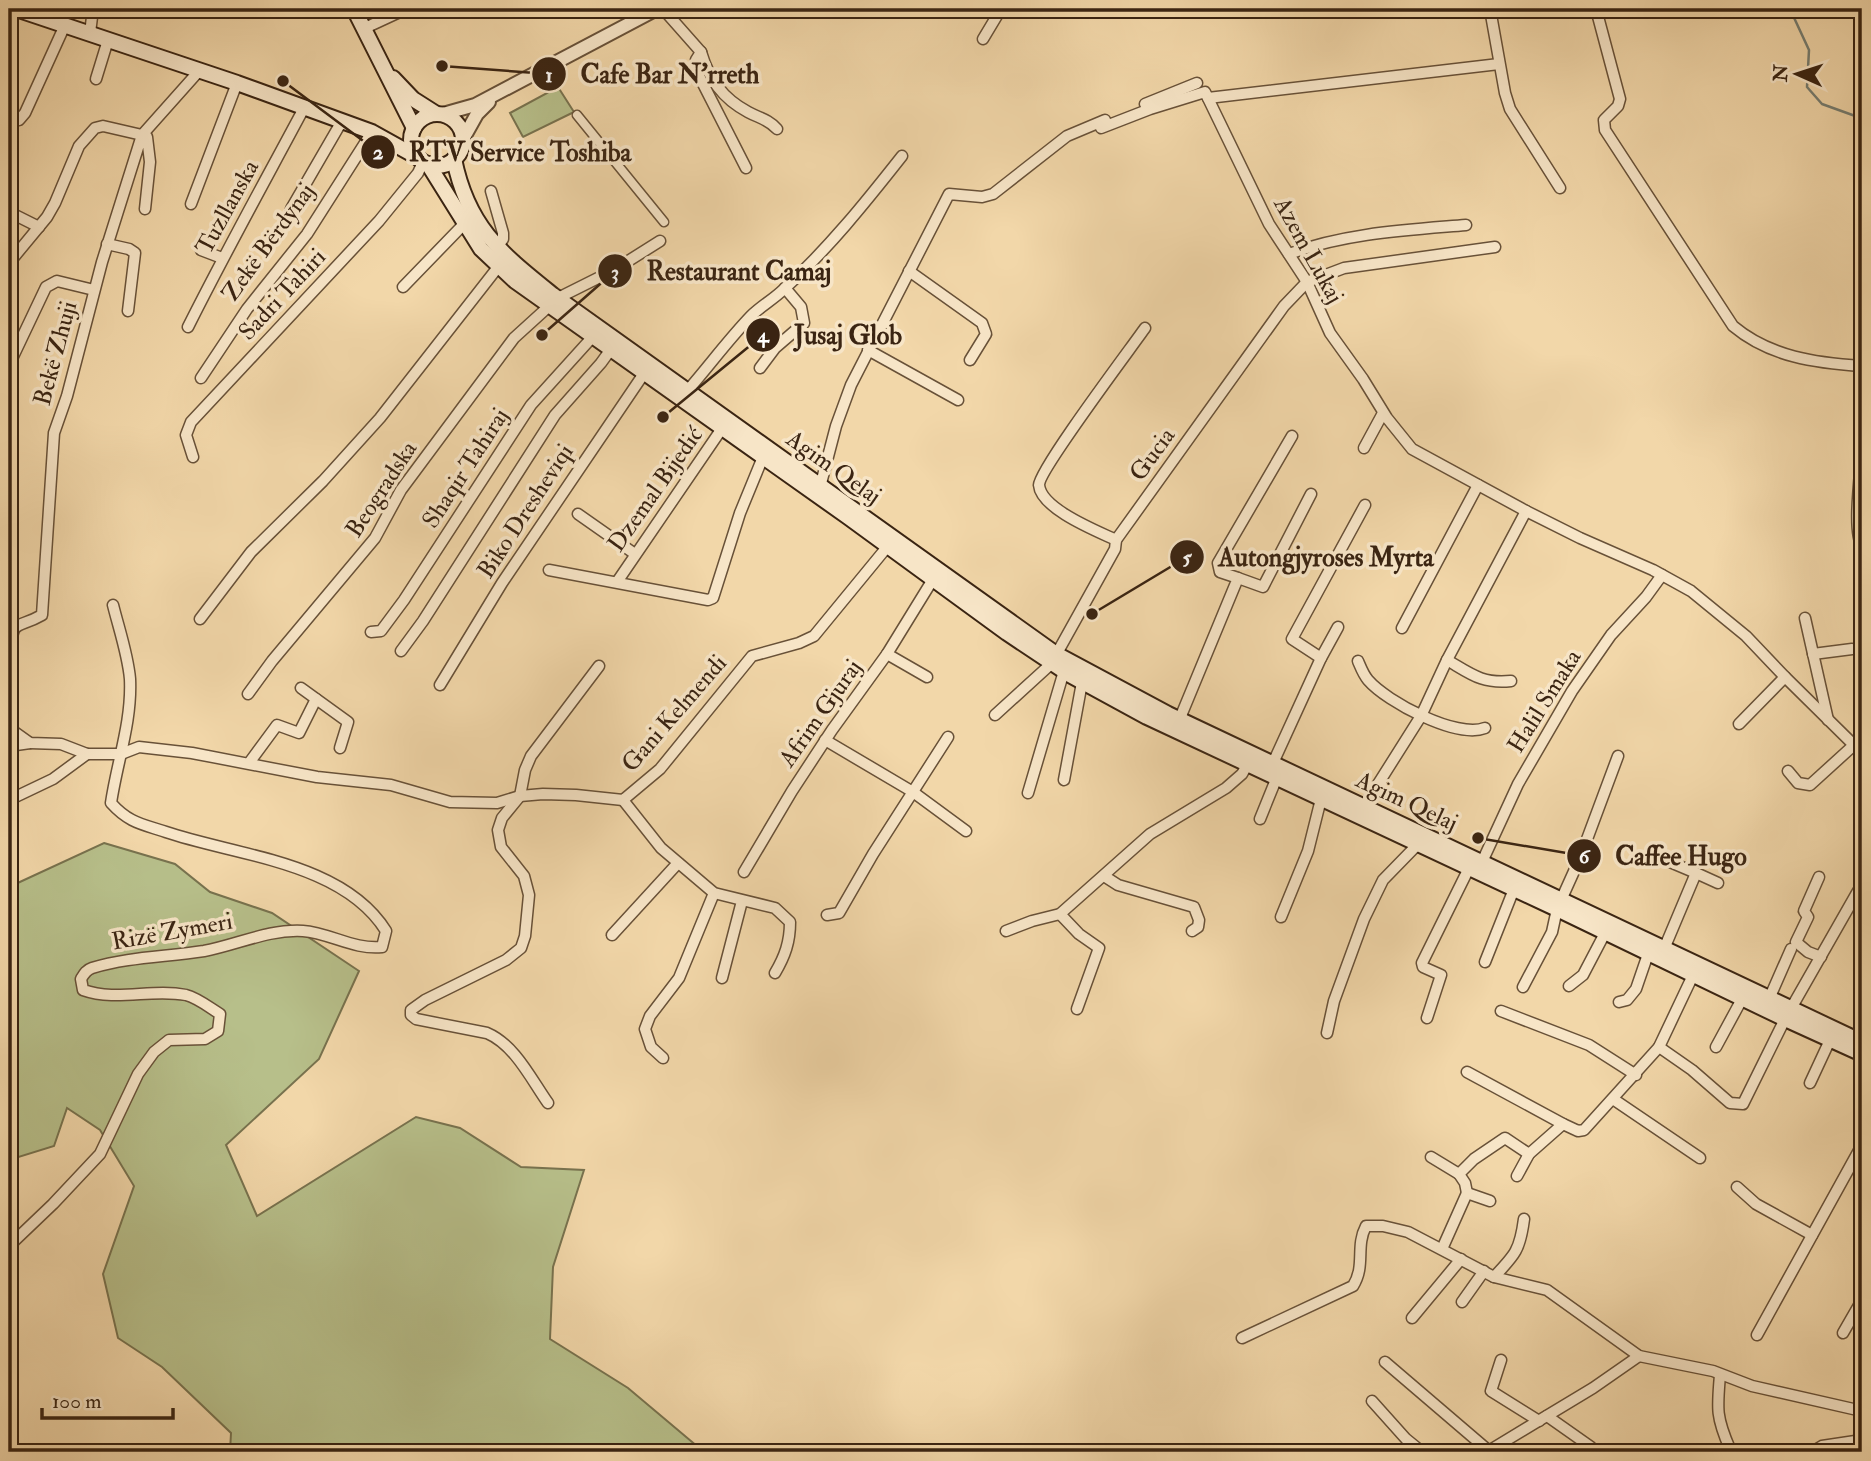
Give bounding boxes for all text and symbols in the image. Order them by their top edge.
north arrow [1762,38,1832,108]
callout: Cafe Bar N’rreth [532,51,774,98]
text: Cafe Bar N’rreth [581,59,760,91]
text: 1 [545,62,553,89]
text: N [1769,63,1794,83]
callout: RTV Service Toshiba [360,128,646,175]
text: RTV Service Toshiba [409,137,633,169]
text: 2 [373,139,384,166]
street label: Tuzllanska [189,154,267,260]
street label: Zekë Bërdynaj [215,177,322,308]
street label: Azem Lukaj [1266,191,1351,309]
street label: Sadri Tahiri [232,242,333,347]
callout: Restaurant Camaj [598,248,845,295]
text: Restaurant Camaj [647,256,831,288]
text: 3 [611,259,619,286]
street label: Bekë Zhuji [27,298,84,409]
callout: Jusaj Glob [745,311,916,358]
text: Jusaj Glob [792,320,902,352]
text: 4 [756,322,770,349]
street label: Shaqir Tahiraj [415,402,516,534]
street label: Dzemal Bijedić [601,420,710,558]
street label: Gucia [1123,421,1183,487]
street label: Agim Qelaj [779,423,887,511]
street label: Beogradska [339,434,425,543]
street label: Biko Dresheviqi [470,438,580,584]
callout: Autongjyroses Myrta [1169,533,1448,580]
text: Autongjyroses Myrta [1217,542,1435,575]
text: 5 [1182,544,1192,571]
street label: Halil Smaka [1500,643,1589,759]
street label: Gani Kelmendi [615,648,734,778]
street label: Afrim Gjuraj [771,653,869,774]
street label: Agim Qelaj [1350,764,1463,839]
callout: Caffee Hugo [1566,832,1761,879]
text: Caffee Hugo [1615,841,1747,874]
text: 6 [1579,843,1591,870]
street label: Rizë Zymeri [109,906,235,957]
scale bar [42,1377,173,1421]
text: 100 m [52,1388,102,1415]

